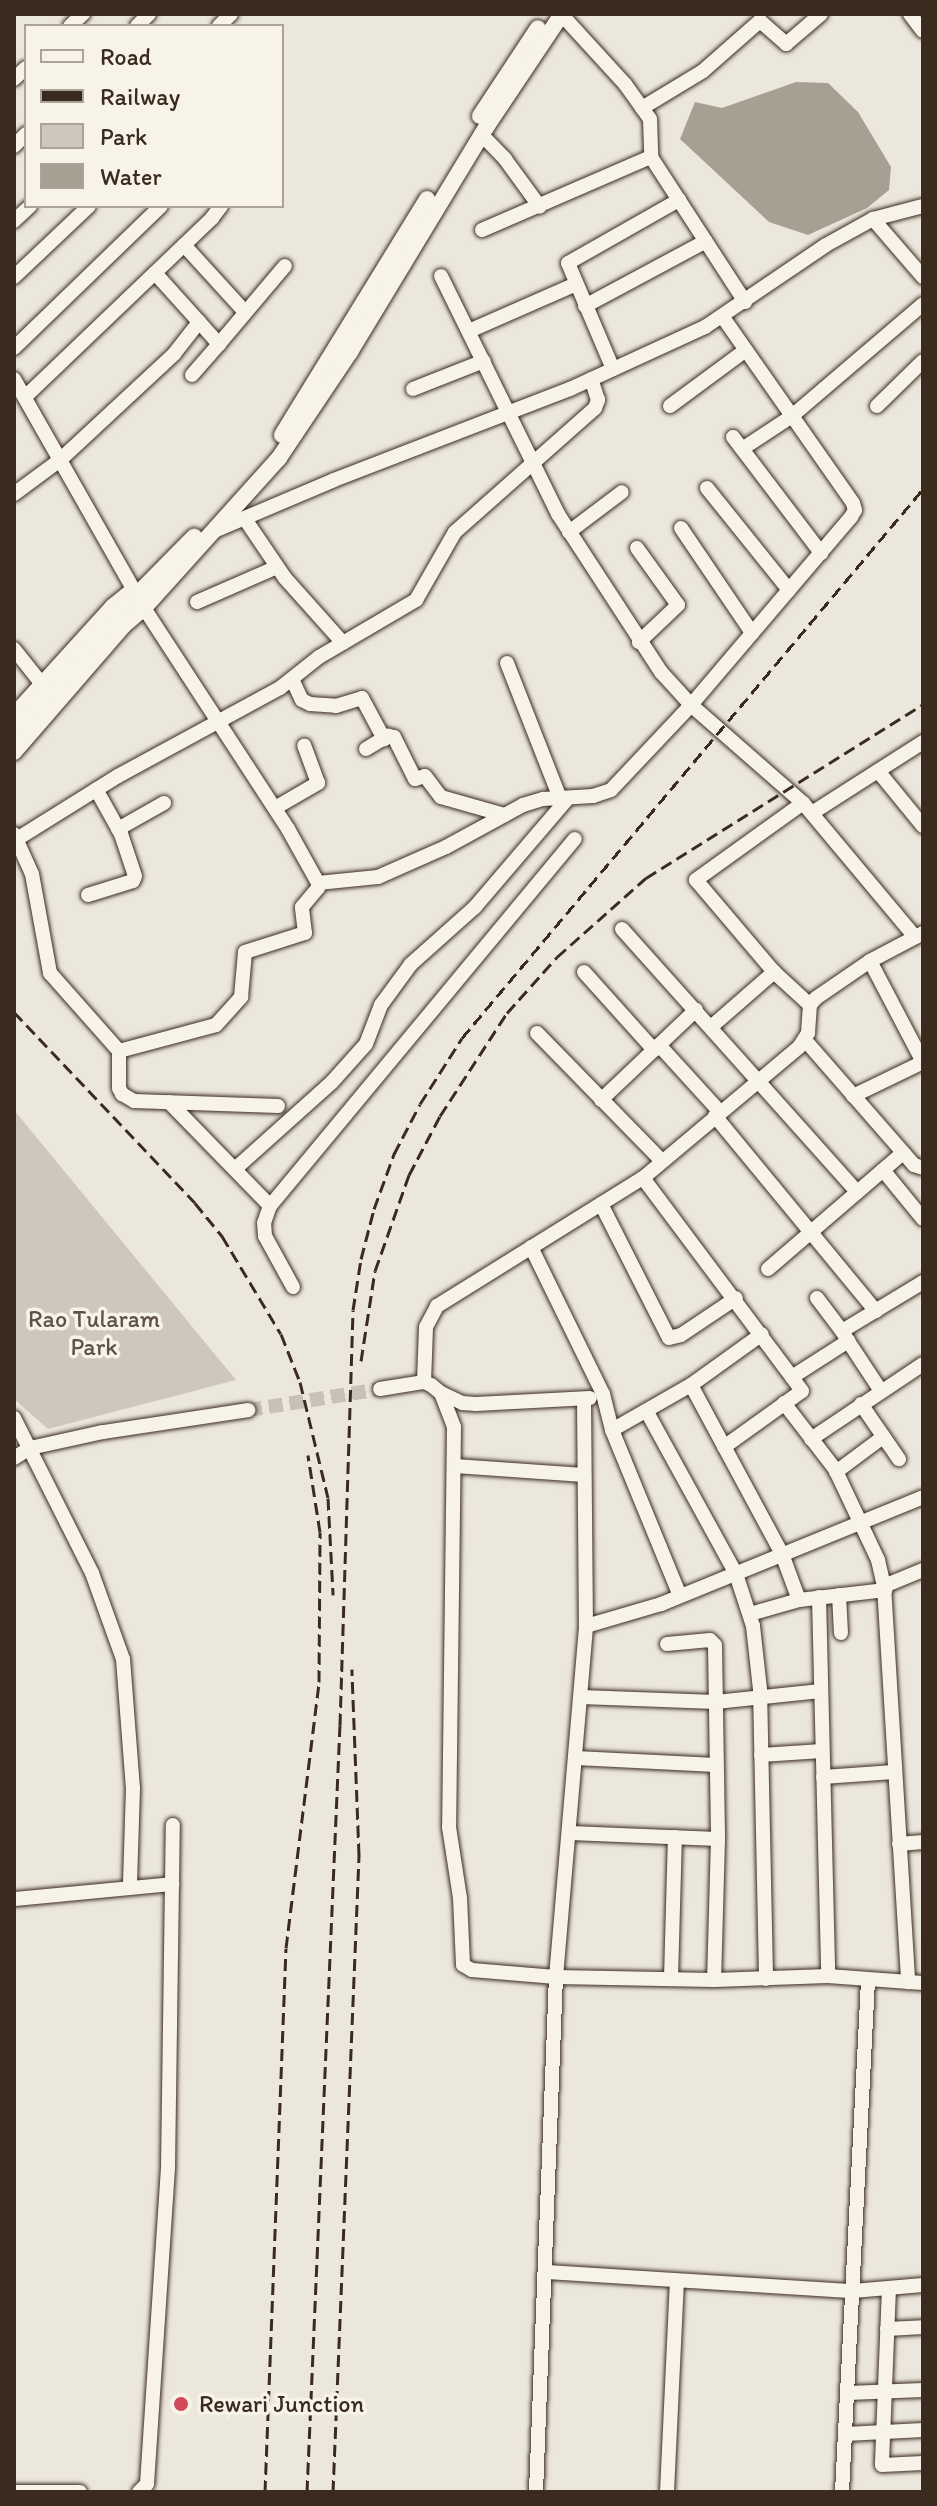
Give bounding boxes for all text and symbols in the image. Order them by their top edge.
legend [24,24,284,208]
text: Road [100,42,152,71]
text: Railway [100,82,180,111]
text: Park [100,122,147,151]
text: Water [100,162,162,191]
park label: Rao Tularam Park [29,1305,159,1361]
place label: Rewari Junction [199,2390,364,2418]
marker: Rewari Junction [170,2393,192,2415]

